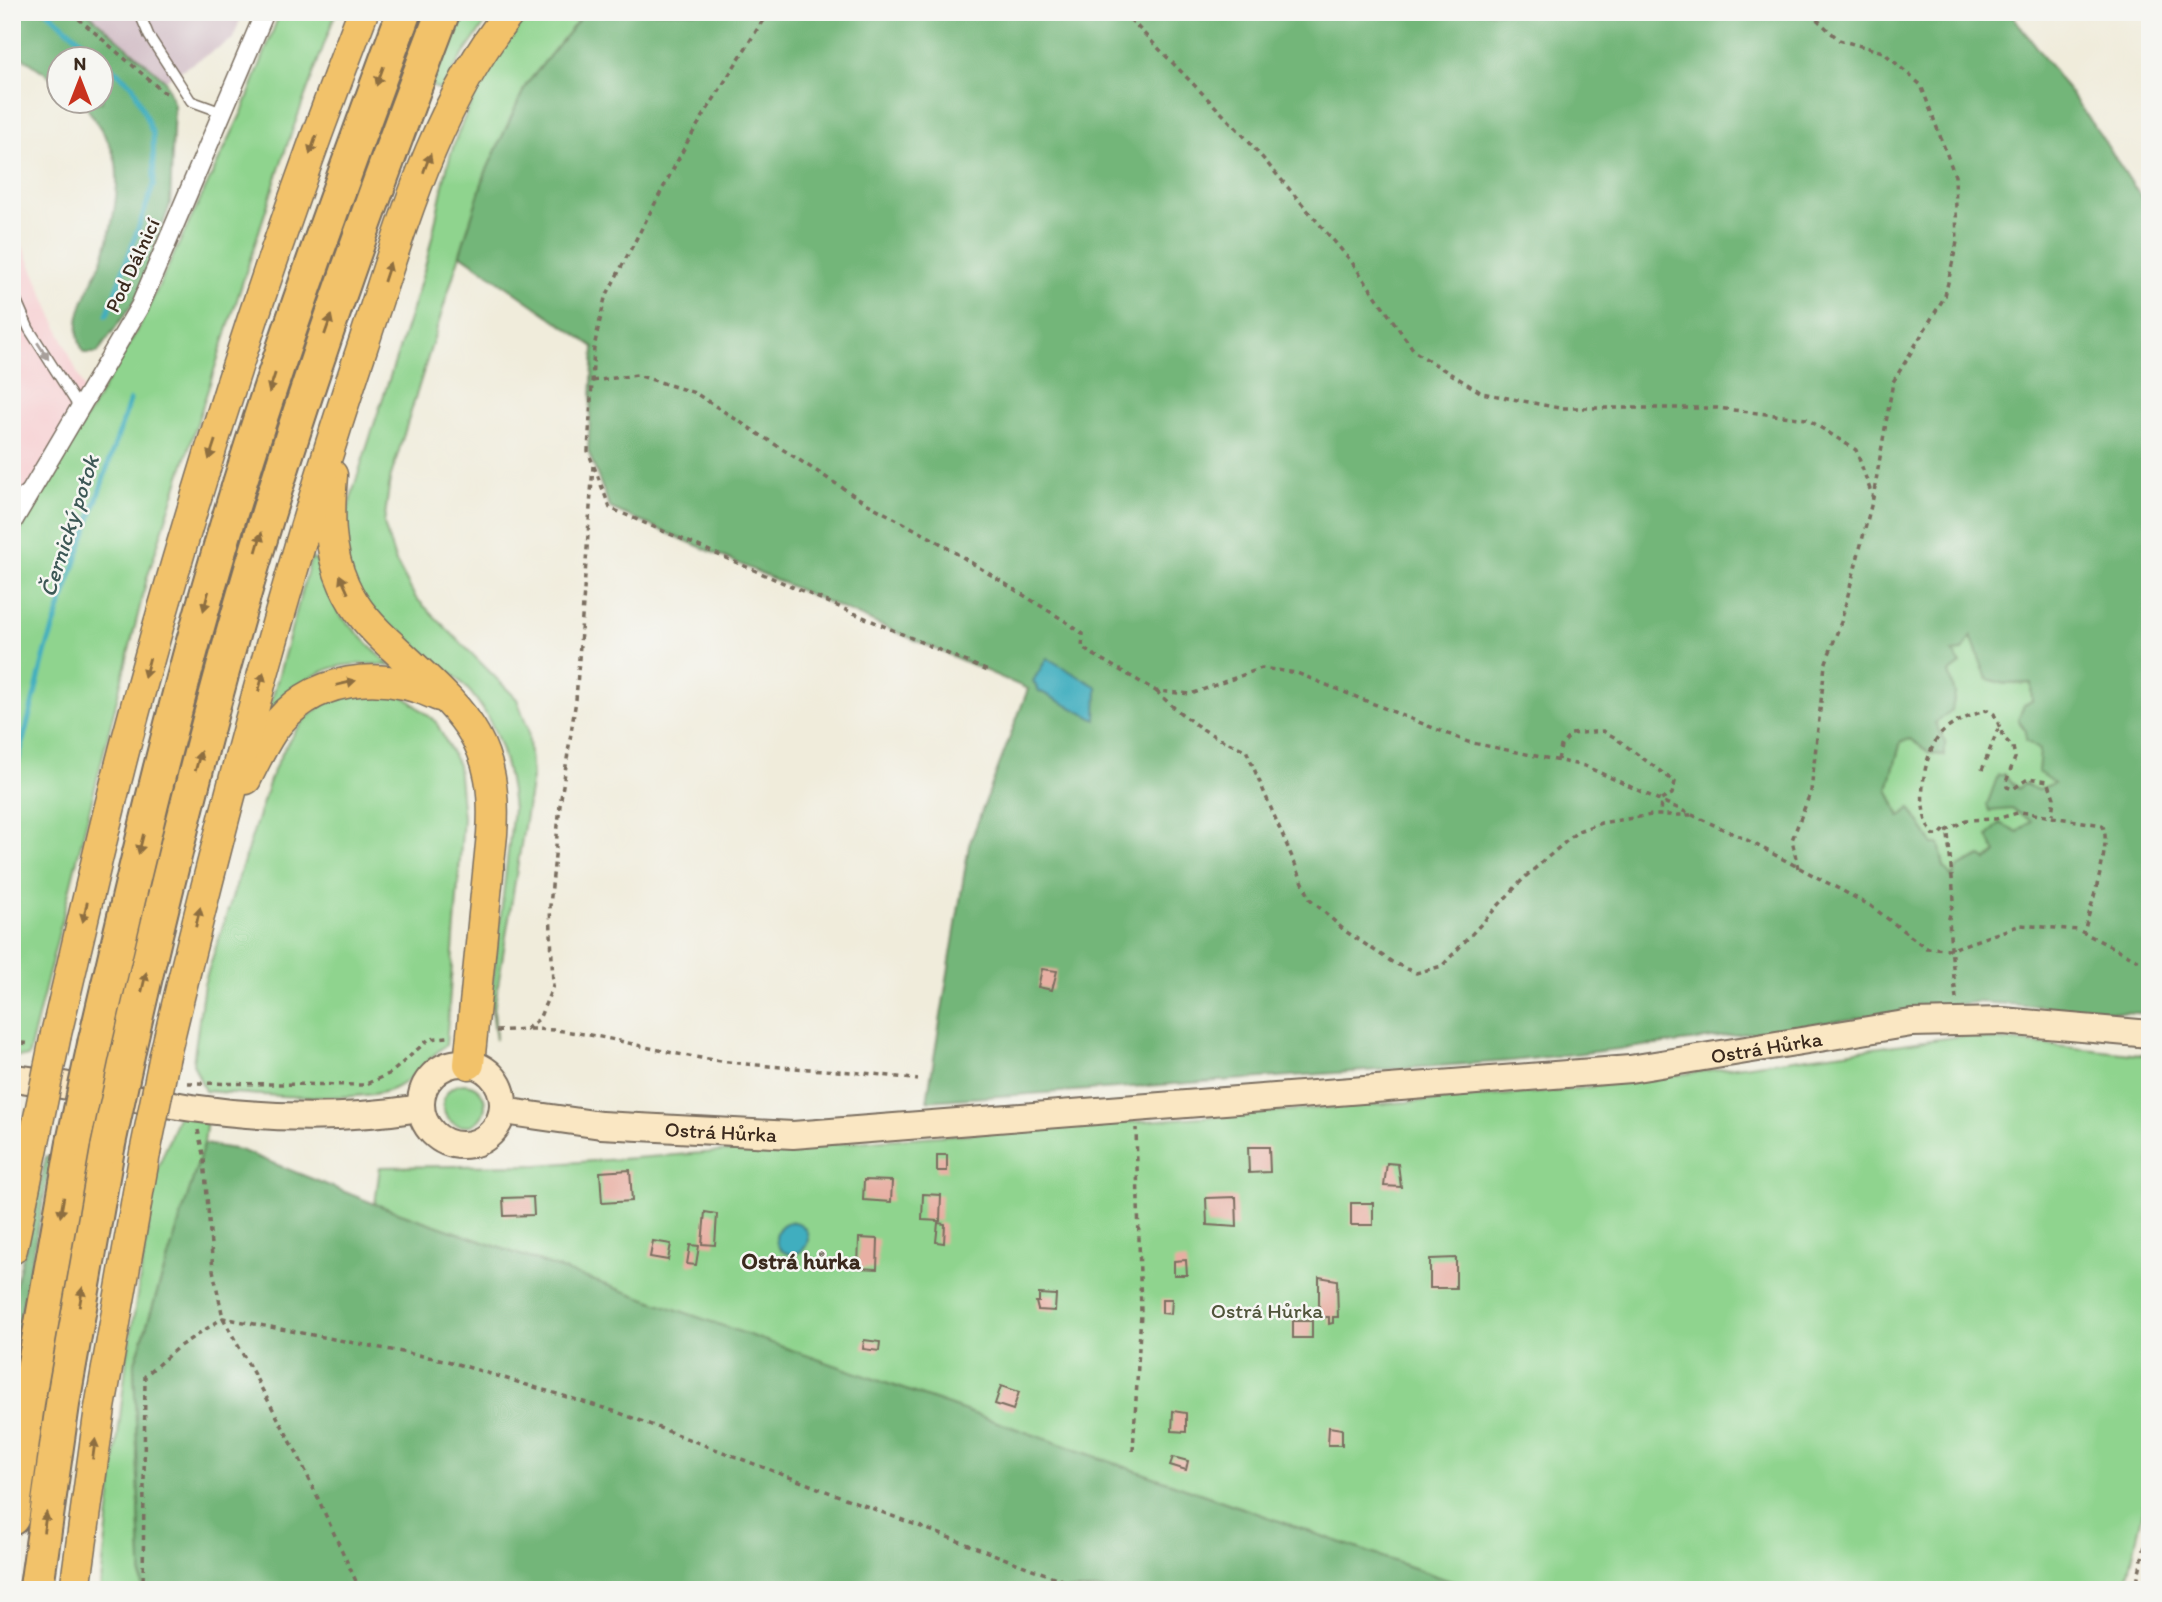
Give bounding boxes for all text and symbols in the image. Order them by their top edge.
north arrow [46,46,116,116]
text: N [74,52,86,75]
one-way arrow [375,66,386,87]
one-way arrow [307,135,318,156]
one-way arrow [421,153,432,174]
street label: Pod Dálnicí [99,213,165,316]
one-way arrow [383,261,393,282]
one-way arrow [323,314,334,335]
one-way arrow [36,341,49,361]
one-way arrow [266,373,277,394]
one-way arrow [206,440,216,461]
water label: Černický potok [33,451,105,600]
one-way arrow [255,531,265,552]
one-way arrow [338,574,350,594]
one-way arrow [200,590,211,612]
one-way arrow [141,657,152,679]
one-way arrow [256,672,266,693]
one-way arrow [335,677,357,688]
one-way arrow [193,750,204,772]
one-way arrow [136,834,147,856]
one-way arrow [79,901,90,923]
one-way arrow [193,906,204,928]
one-way arrow [139,971,150,993]
street label: Ostrá Hůrka [1709,1025,1824,1068]
street label: Ostrá Hůrka [664,1116,778,1147]
one-way arrow [56,1196,67,1218]
district label: Ostrá hůrka [741,1247,862,1275]
one-way arrow [76,1286,87,1308]
park label: Ostrá Hůrka [1211,1298,1323,1323]
one-way arrow [89,1438,100,1460]
one-way arrow [40,1511,51,1533]

